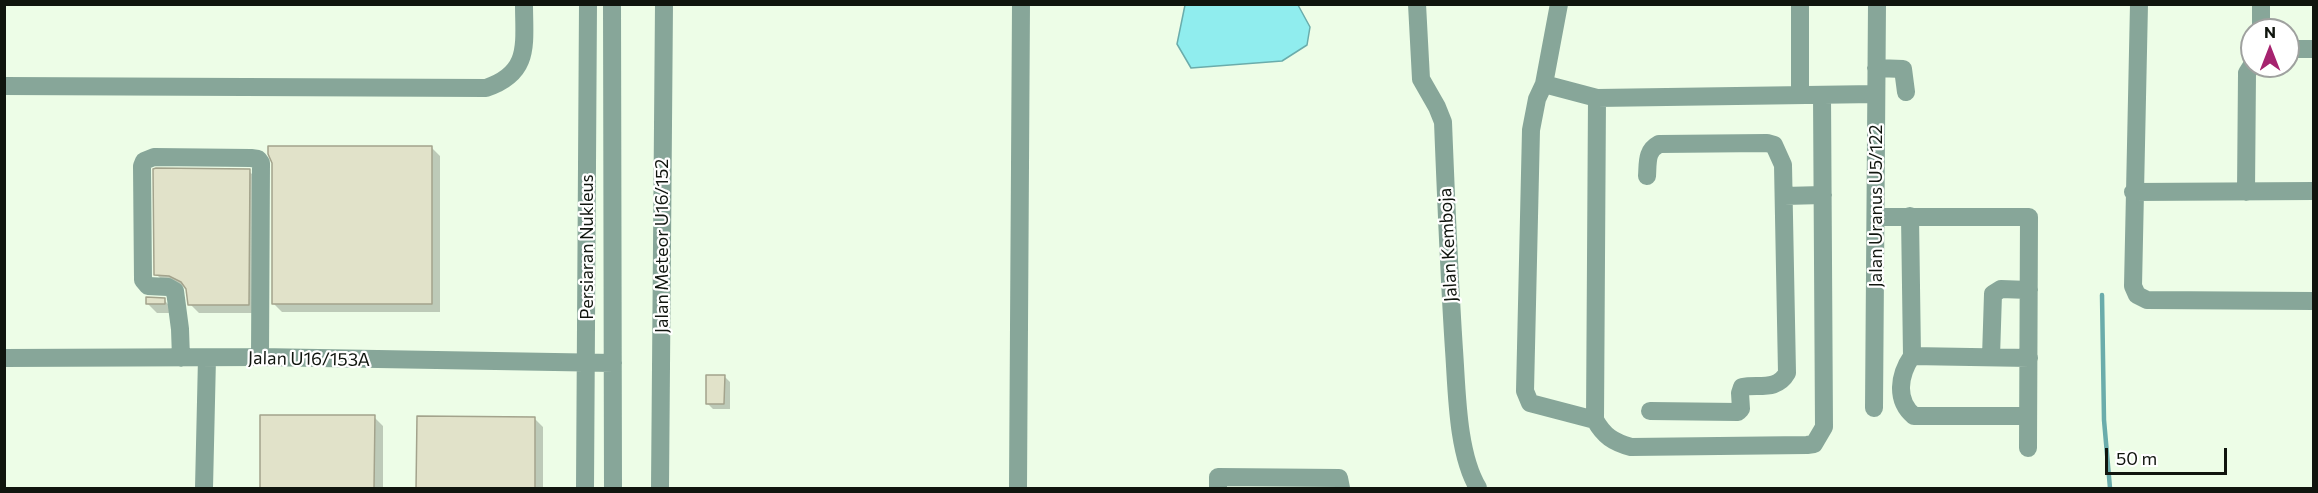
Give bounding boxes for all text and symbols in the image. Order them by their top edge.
north arrow [2240,18,2300,78]
text: N [2264,22,2276,41]
street label: Jalan Uranus U5/122 [1865,125,1887,287]
street label: Jalan Meteor U16/152 [651,159,673,333]
street label: Persiaran Nukleus [576,174,598,320]
street label: Jalan Kemboja [1434,187,1462,303]
street label: Jalan U16/153A [248,347,370,371]
scale bar [2108,436,2230,474]
text: 50 m [2116,447,2157,469]

